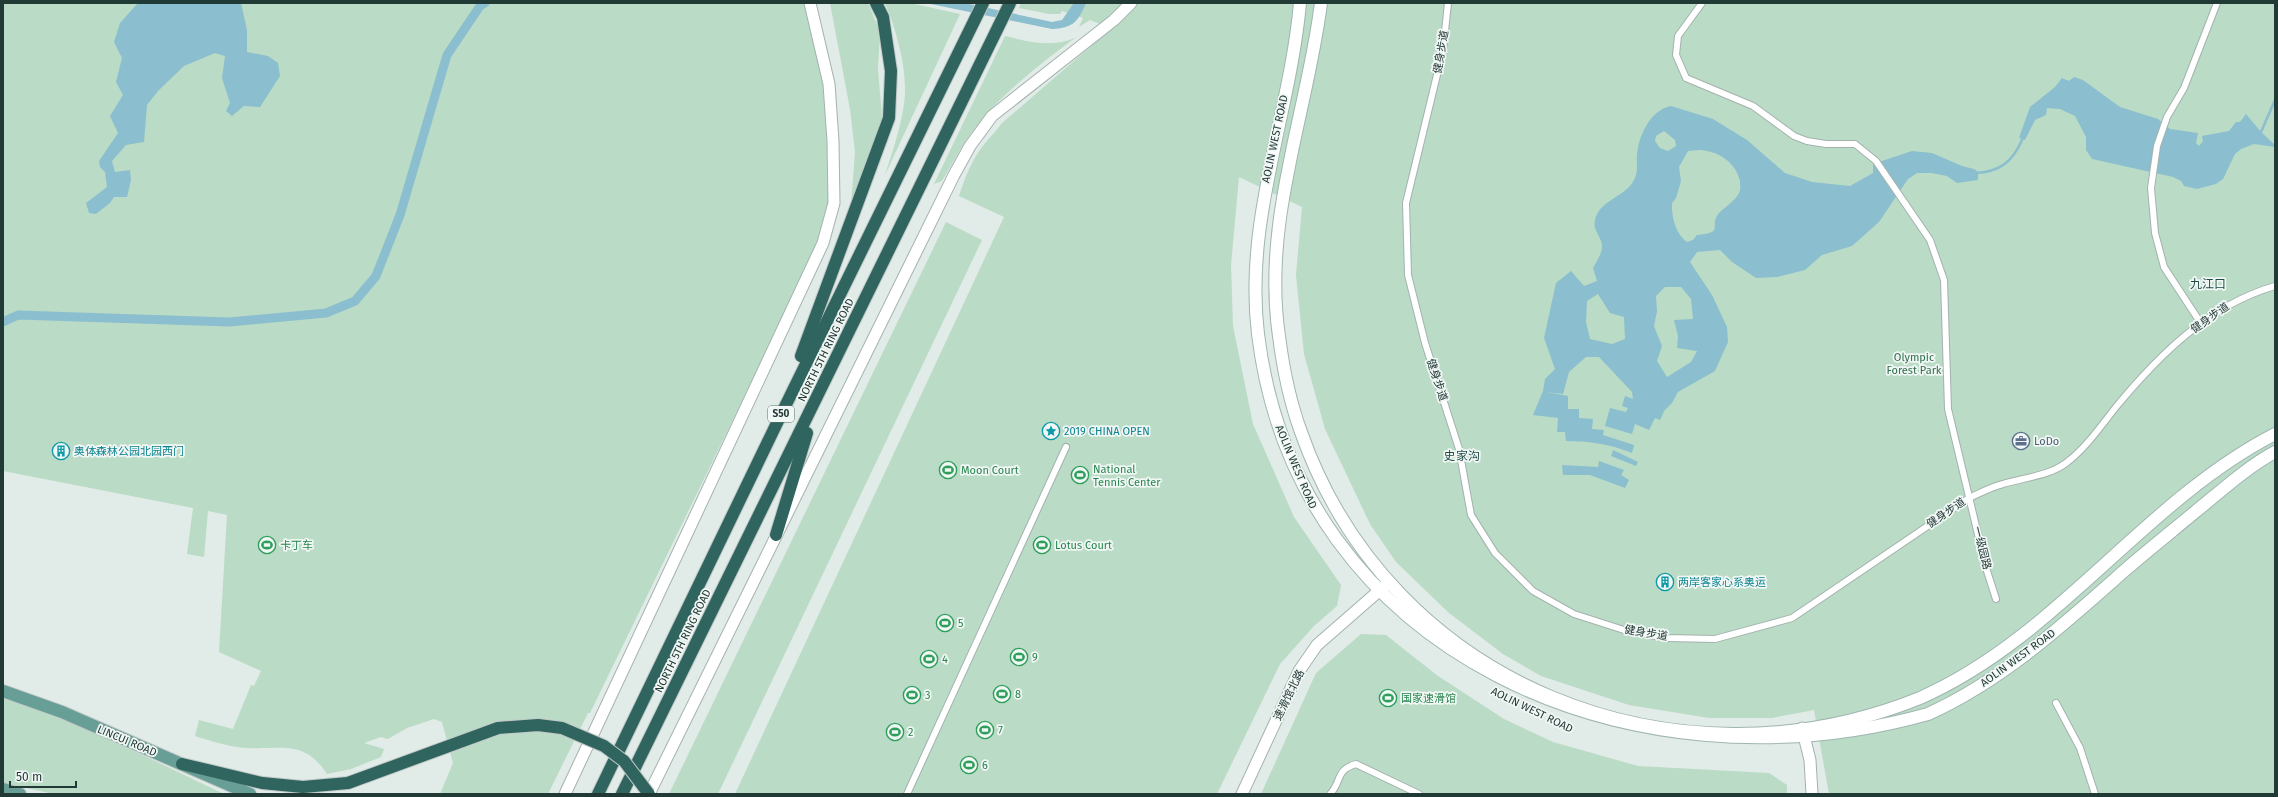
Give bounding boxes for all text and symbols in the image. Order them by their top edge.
street label: 健身步道 [1431,29,1451,75]
street label: AOLIN WEST ROAD [1259,94,1291,184]
district label: 九江口 [2190,277,2226,291]
street label: NORTH 5TH RING ROAD [795,296,857,404]
street label: 健身步道 [2188,300,2232,336]
park label: Olympic Forest Park [1886,351,1942,377]
street label: 健身步道 [1424,357,1450,403]
road number: S50 [768,406,794,422]
place icon: 2019 CHINA OPEN [1041,421,1061,441]
street label: AOLIN WEST ROAD [1273,423,1319,511]
place label: 2019 CHINA OPEN [1064,425,1150,438]
office icon: LoDo [2011,431,2031,451]
place label: LoDo [2034,435,2059,448]
building icon: 奥体森林公园北园西门 [51,441,71,461]
place label: 奥体森林公园北园西门 [74,445,184,458]
district label: 史家沟 [1444,449,1480,463]
sports icon: Moon Court [938,460,958,480]
place label: National Tennis Center [1093,463,1161,489]
place label: Moon Court [961,464,1019,477]
sports icon: National Tennis Center [1070,465,1090,485]
street label: 健身步道 [1924,495,1968,531]
street label: 一级园路 [1970,525,1994,571]
sports icon: 卡丁车 [257,535,277,555]
sports icon: Lotus Court [1032,535,1052,555]
place label: 卡丁车 [280,539,313,552]
place label: Lotus Court [1055,539,1112,552]
building icon: 两岸客家心系奥运 [1655,572,1675,592]
place label: 两岸客家心系奥运 [1678,576,1766,589]
street label: NORTH 5TH RING ROAD [652,587,714,695]
sports icon: 5 [935,613,955,633]
place label: 5 [958,617,964,630]
street label: 健身步道 [1623,623,1669,643]
street label: AOLIN WEST ROAD [1978,626,2058,690]
sports icon: 9 [1009,647,1029,667]
sports icon: 4 [919,649,939,669]
place label: 9 [1032,651,1038,664]
place label: 4 [942,653,948,666]
street label: 速滑馆北路 [1271,667,1307,723]
sports icon: 8 [992,684,1012,704]
sports icon: 3 [902,685,922,705]
street label: AOLIN WEST ROAD [1489,685,1575,735]
place label: 8 [1015,688,1021,701]
sports icon: 国家速滑馆 [1378,688,1398,708]
place label: 3 [925,689,931,702]
place label: 国家速滑馆 [1401,692,1456,705]
sports icon: 7 [975,720,995,740]
sports icon: 2 [885,722,905,742]
street label: LINCUI ROAD [95,723,159,759]
place label: 7 [998,724,1003,737]
place label: 2 [908,726,913,739]
sports icon: 6 [959,755,979,775]
place label: 6 [982,759,988,772]
scale bar [10,763,76,789]
text: 50 m [16,770,42,784]

